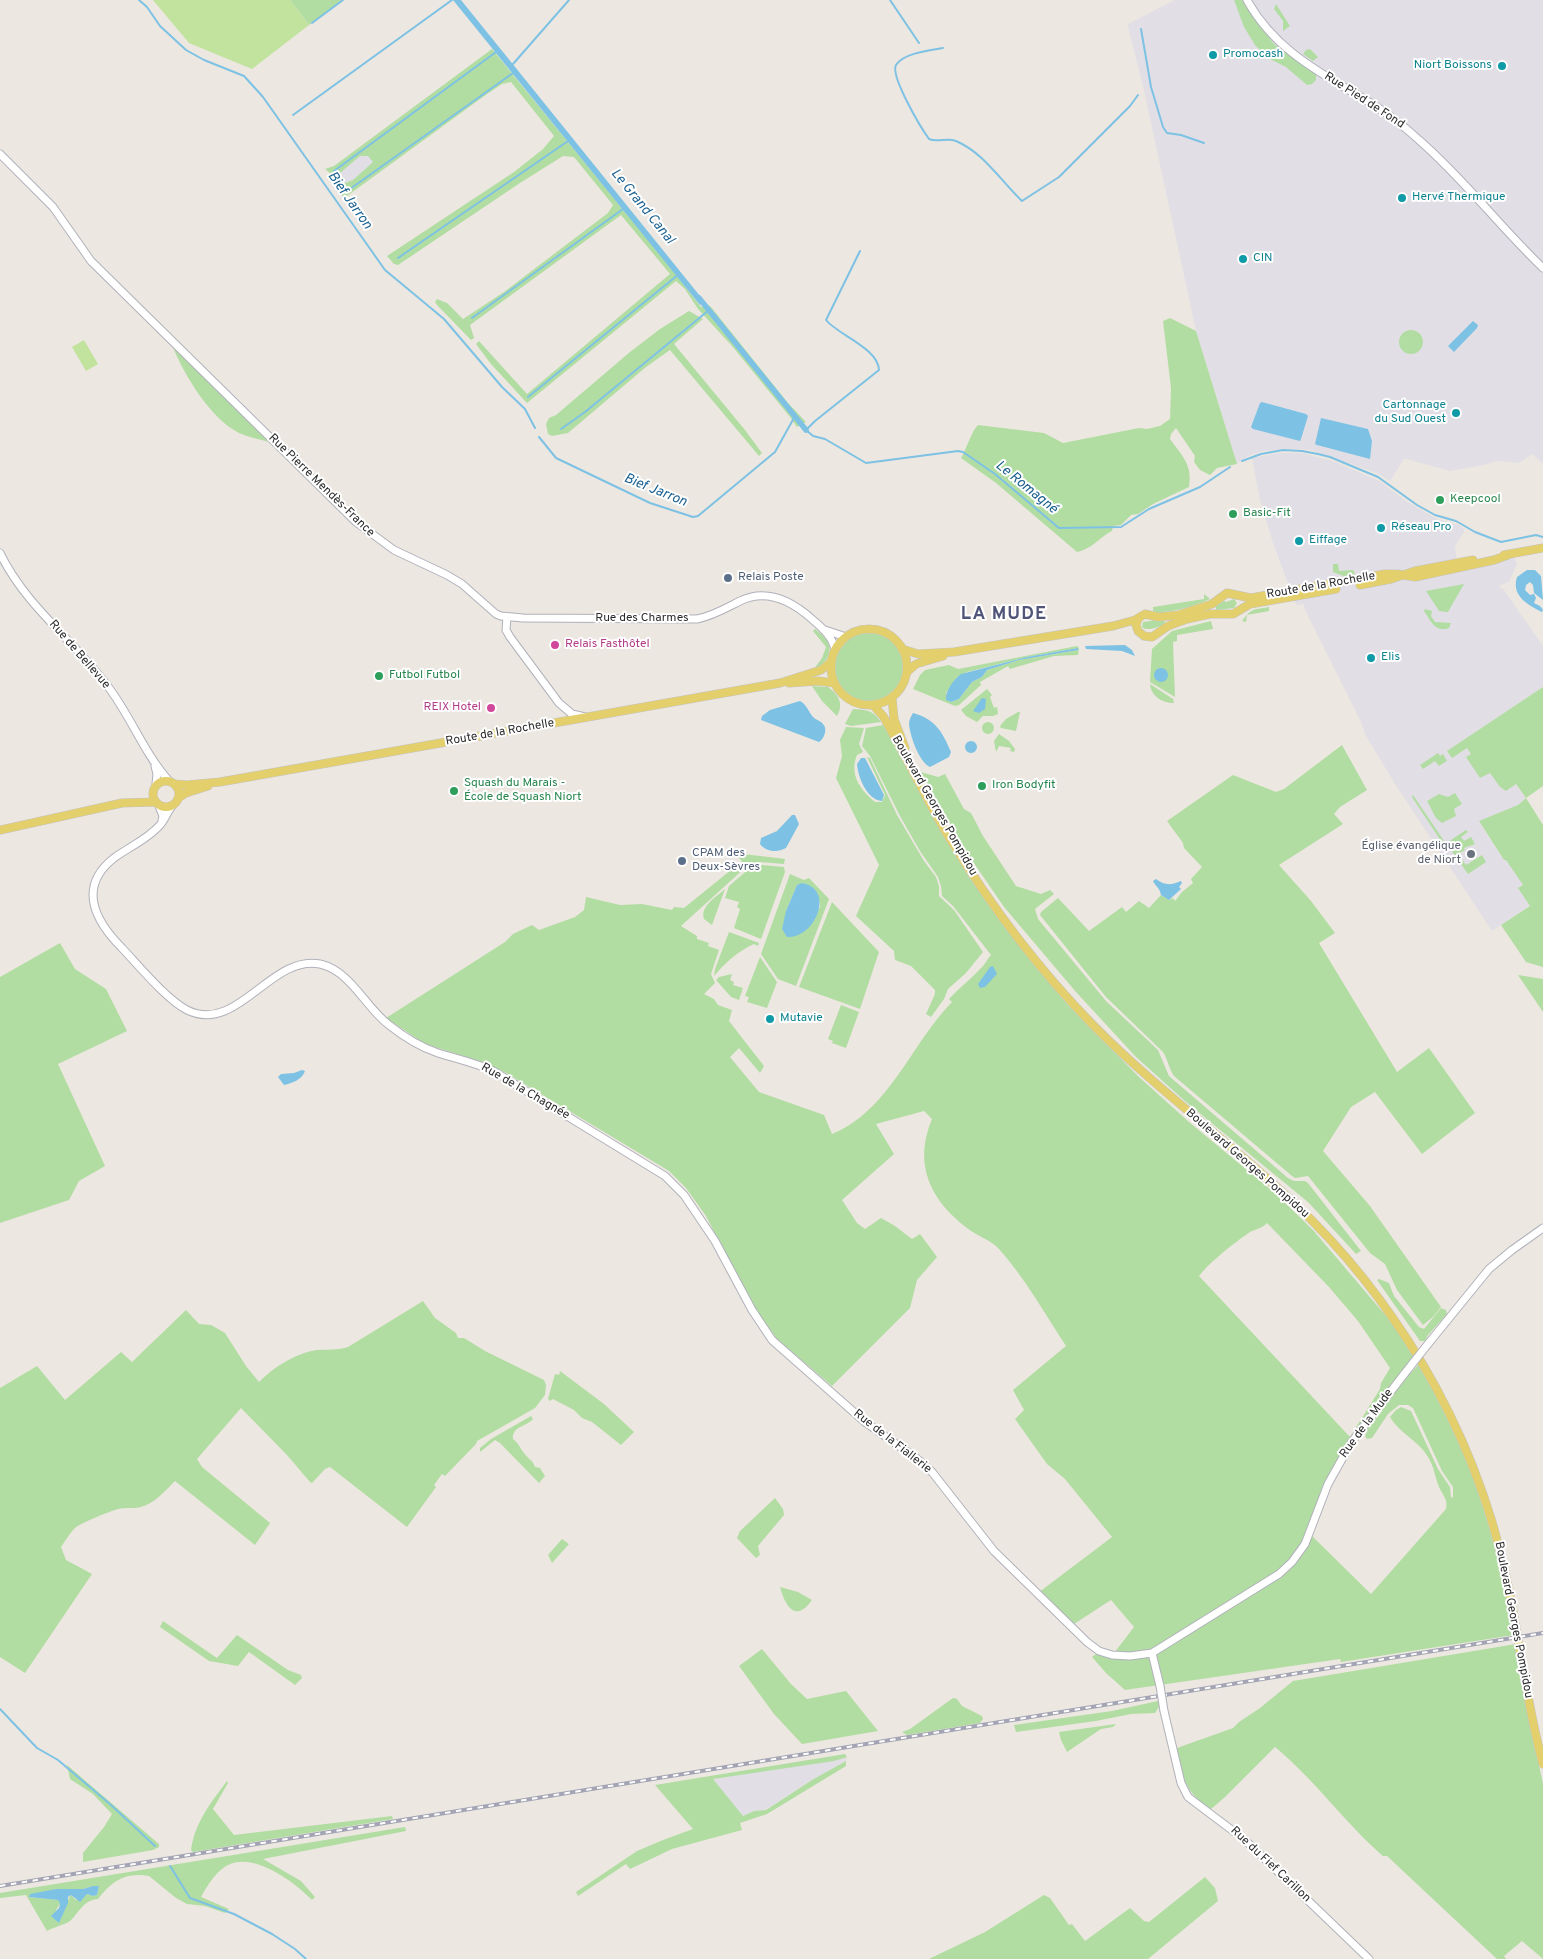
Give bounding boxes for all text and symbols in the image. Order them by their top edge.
place label: Promocash [1223,48,1283,62]
marker: Promocash [1207,49,1219,61]
place label: Niort Boissons [1414,59,1492,73]
marker: Niort Boissons [1496,60,1508,72]
street label: Rue Pied de Fond [1321,70,1407,132]
water label: Le Grand Canal [606,166,678,248]
water label: Bief Jarron [323,169,375,233]
place label: Hervé Thermique [1412,191,1505,205]
marker: Hervé Thermique [1396,192,1408,204]
place label: CIN [1253,252,1272,266]
marker: CIN [1237,253,1249,265]
place label: Cartonnage du Sud Ouest [1374,399,1446,427]
marker: Cartonnage du Sud Ouest [1450,407,1462,419]
street label: Rue Pierre Mendès-France [265,431,377,541]
water label: Le Romagné [992,458,1060,518]
water label: Bief Jarron [621,471,689,511]
place label: Keepcool [1450,493,1501,507]
marker: Keepcool [1434,494,1446,506]
place label: Basic-Fit [1243,507,1291,521]
marker: Basic-Fit [1227,508,1239,520]
place label: Réseau Pro [1391,521,1452,535]
marker: Réseau Pro [1375,522,1387,534]
place label: Eiffage [1309,534,1347,548]
marker: Eiffage [1293,535,1305,547]
street label: Route de la Rochelle [1266,569,1376,603]
place label: Relais Poste [738,571,804,585]
marker: Relais Poste [722,572,734,584]
district label: LA MUDE [960,604,1048,626]
street label: Rue des Charmes [595,612,689,626]
street label: Rue de Bellevue [45,618,113,692]
place label: Relais Fasthôtel [565,638,650,652]
marker: Relais Fasthôtel [549,639,561,651]
place label: Elis [1381,651,1400,665]
marker: Elis [1365,652,1377,664]
place label: Futbol Futbol [389,669,460,683]
marker: Futbol Futbol [373,670,385,682]
place label: REIX Hotel [423,701,481,715]
marker: REIX Hotel [485,702,497,714]
street label: Route de la Rochelle [445,716,555,750]
street label: Boulevard Georges Pompidou [888,734,980,878]
place label: Squash du Marais - École de Squash Niort [464,777,582,805]
place label: Iron Bodyfit [992,779,1056,793]
marker: Iron Bodyfit [976,780,988,792]
marker: Squash du Marais - École de Squash Niort [448,785,460,797]
place label: Église évangélique de Niort [1361,840,1461,868]
place label: CPAM des Deux-Sèvres [692,847,760,875]
marker: Église évangélique de Niort [1465,848,1477,860]
marker: CPAM des Deux-Sèvres [676,855,688,867]
place label: Mutavie [780,1012,823,1026]
marker: Mutavie [764,1013,776,1025]
street label: Rue de la Chagnée [478,1061,572,1123]
street label: Boulevard Georges Pompidou [1182,1106,1312,1222]
street label: Rue de la Mude [1337,1387,1397,1461]
street label: Rue de la Fiallerie [850,1407,934,1477]
street label: Boulevard Georges Pompidou [1491,1541,1535,1699]
street label: Rue du Fief Carillon [1227,1824,1313,1906]

